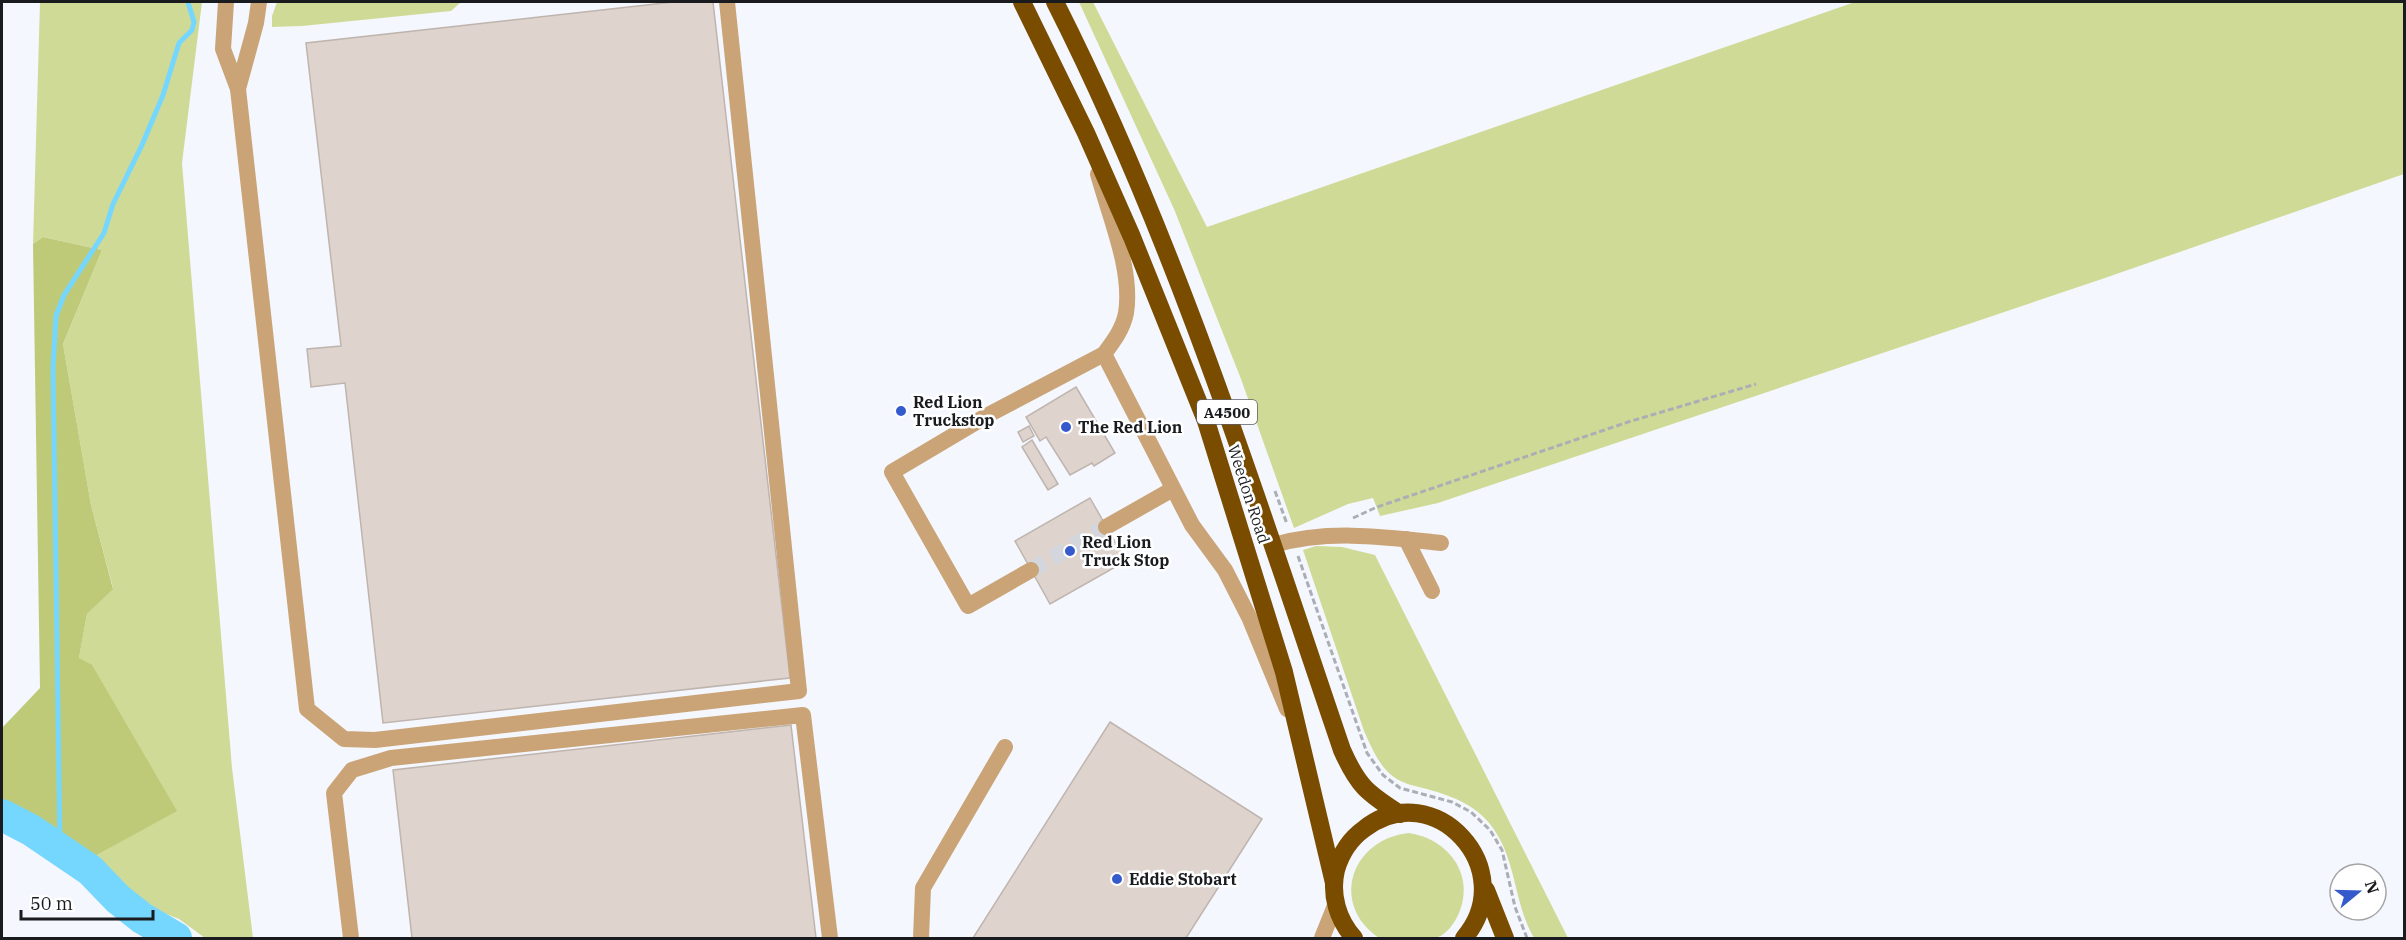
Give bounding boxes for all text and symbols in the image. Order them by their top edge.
place label: Red Lion Truckstop [913,392,994,430]
road number: A4500 [1197,400,1257,424]
marker: Red Lion Truckstop [894,404,908,418]
place label: The Red Lion [1078,417,1183,437]
marker: The Red Lion [1059,420,1073,434]
street label: Weedon Road [1224,442,1274,546]
place label: Red Lion Truck Stop [1082,532,1169,570]
marker: Red Lion Truck Stop [1063,544,1077,558]
north arrow [2328,862,2388,922]
place label: Eddie Stobart [1129,869,1237,889]
marker: Eddie Stobart [1110,872,1124,886]
text: N [2361,878,2384,896]
scale bar [21,883,153,921]
text: 50 m [30,892,73,915]

